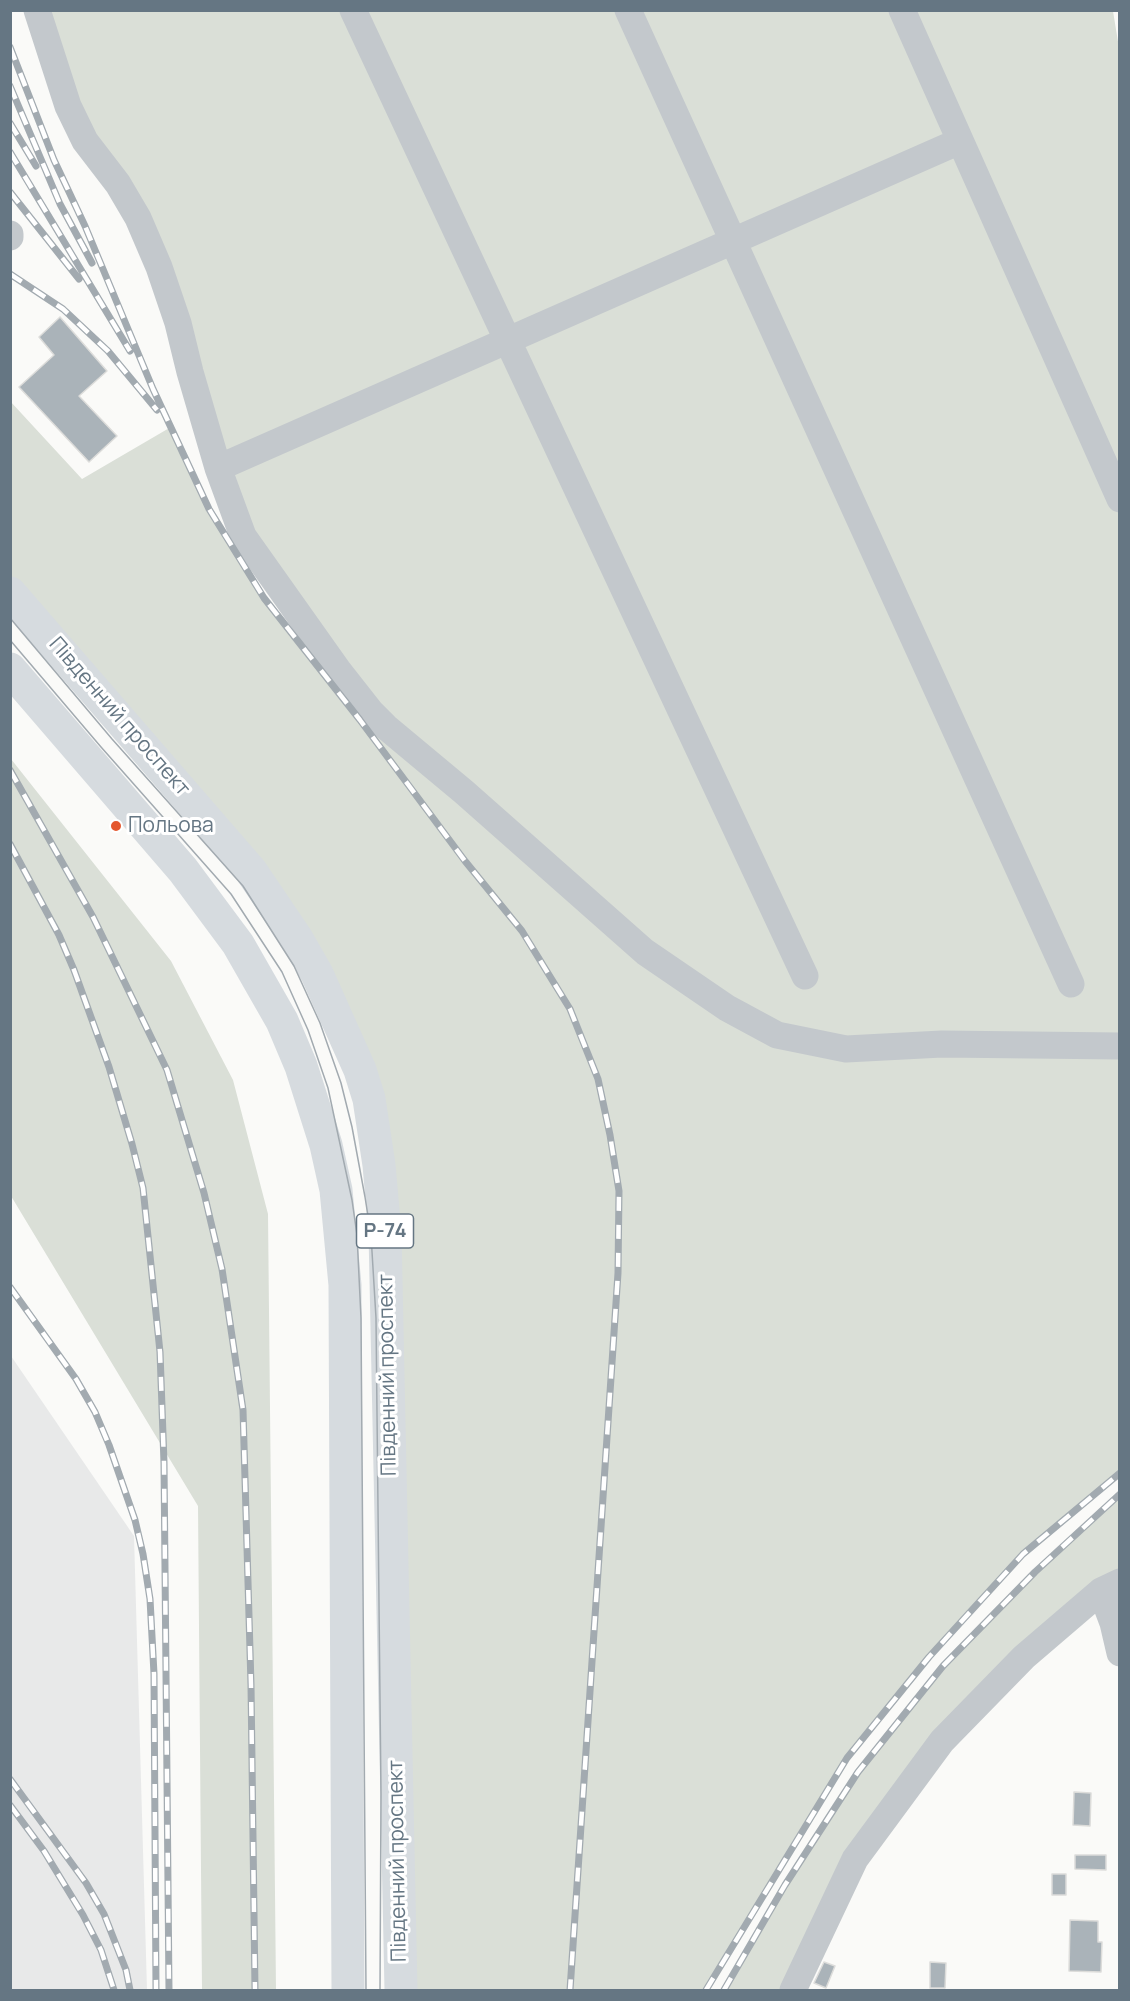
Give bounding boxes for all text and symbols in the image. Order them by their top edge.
street label: Південний проспект [43,632,195,802]
place label: Польова [128,813,214,839]
marker: Польова [109,819,123,833]
road number: Р-74 [356,1214,414,1248]
street label: Південний проспект [374,1274,402,1476]
street label: Південний проспект [384,1760,412,1962]

